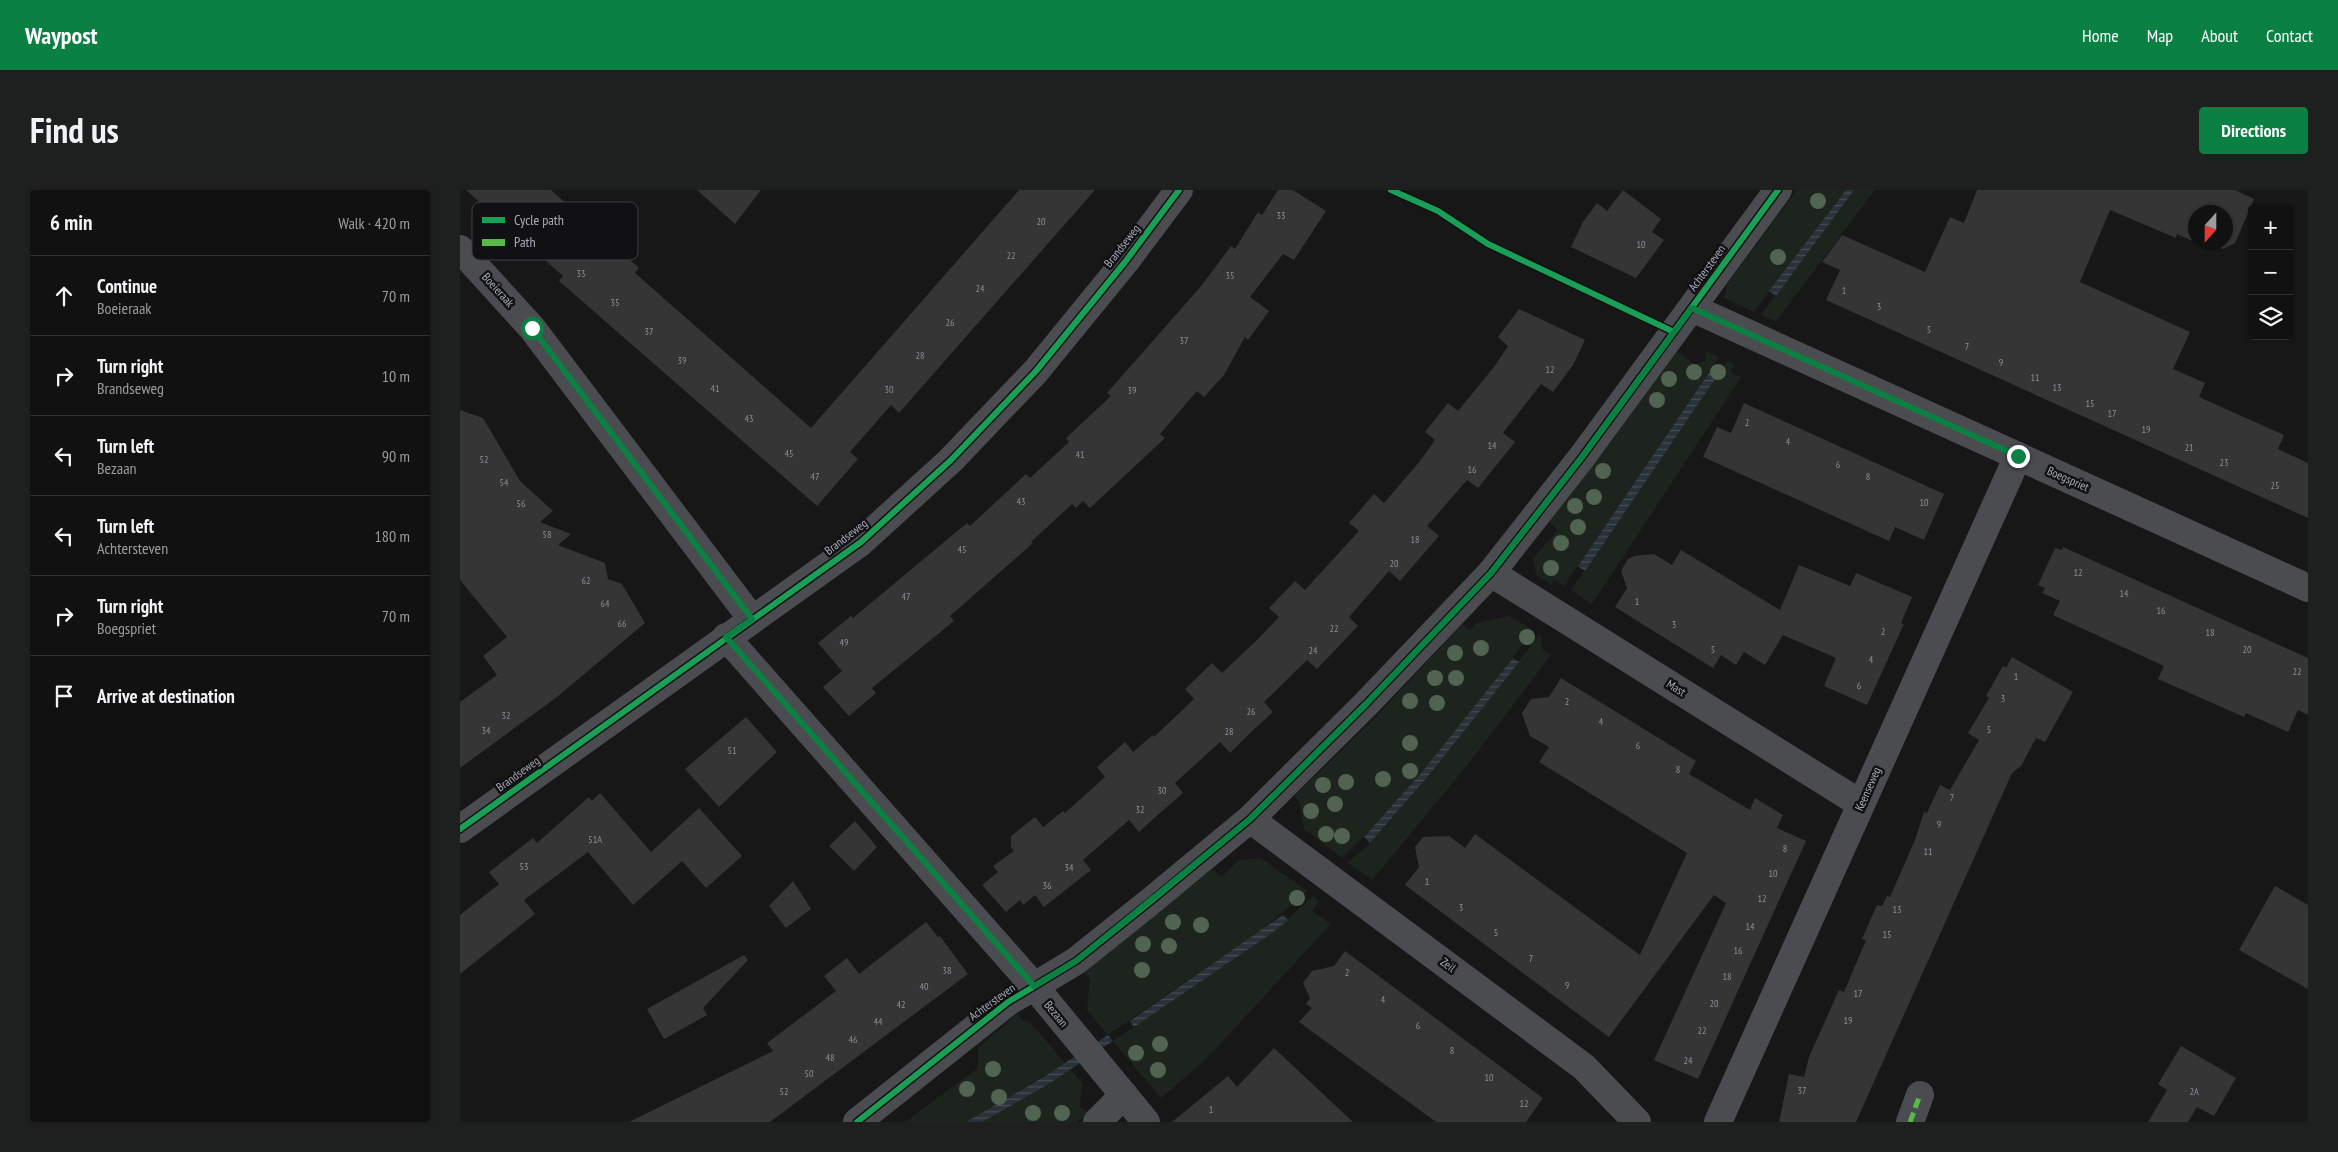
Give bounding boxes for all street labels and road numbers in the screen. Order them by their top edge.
street label: Brandseweg [1100,221,1143,270]
street label: Achtersteven [1685,242,1728,294]
street label: Boeieraak [479,269,518,310]
street label: Boegspriet [2045,463,2092,495]
street label: Brandseweg [821,515,870,558]
street label: Mast [1664,676,1689,700]
street label: Brandseweg [493,753,542,794]
street label: Keenseweg [1851,765,1884,813]
street label: Zeil [1438,954,1459,975]
street label: Achtersteven [966,980,1018,1023]
street label: Bezaan [1041,997,1072,1030]

